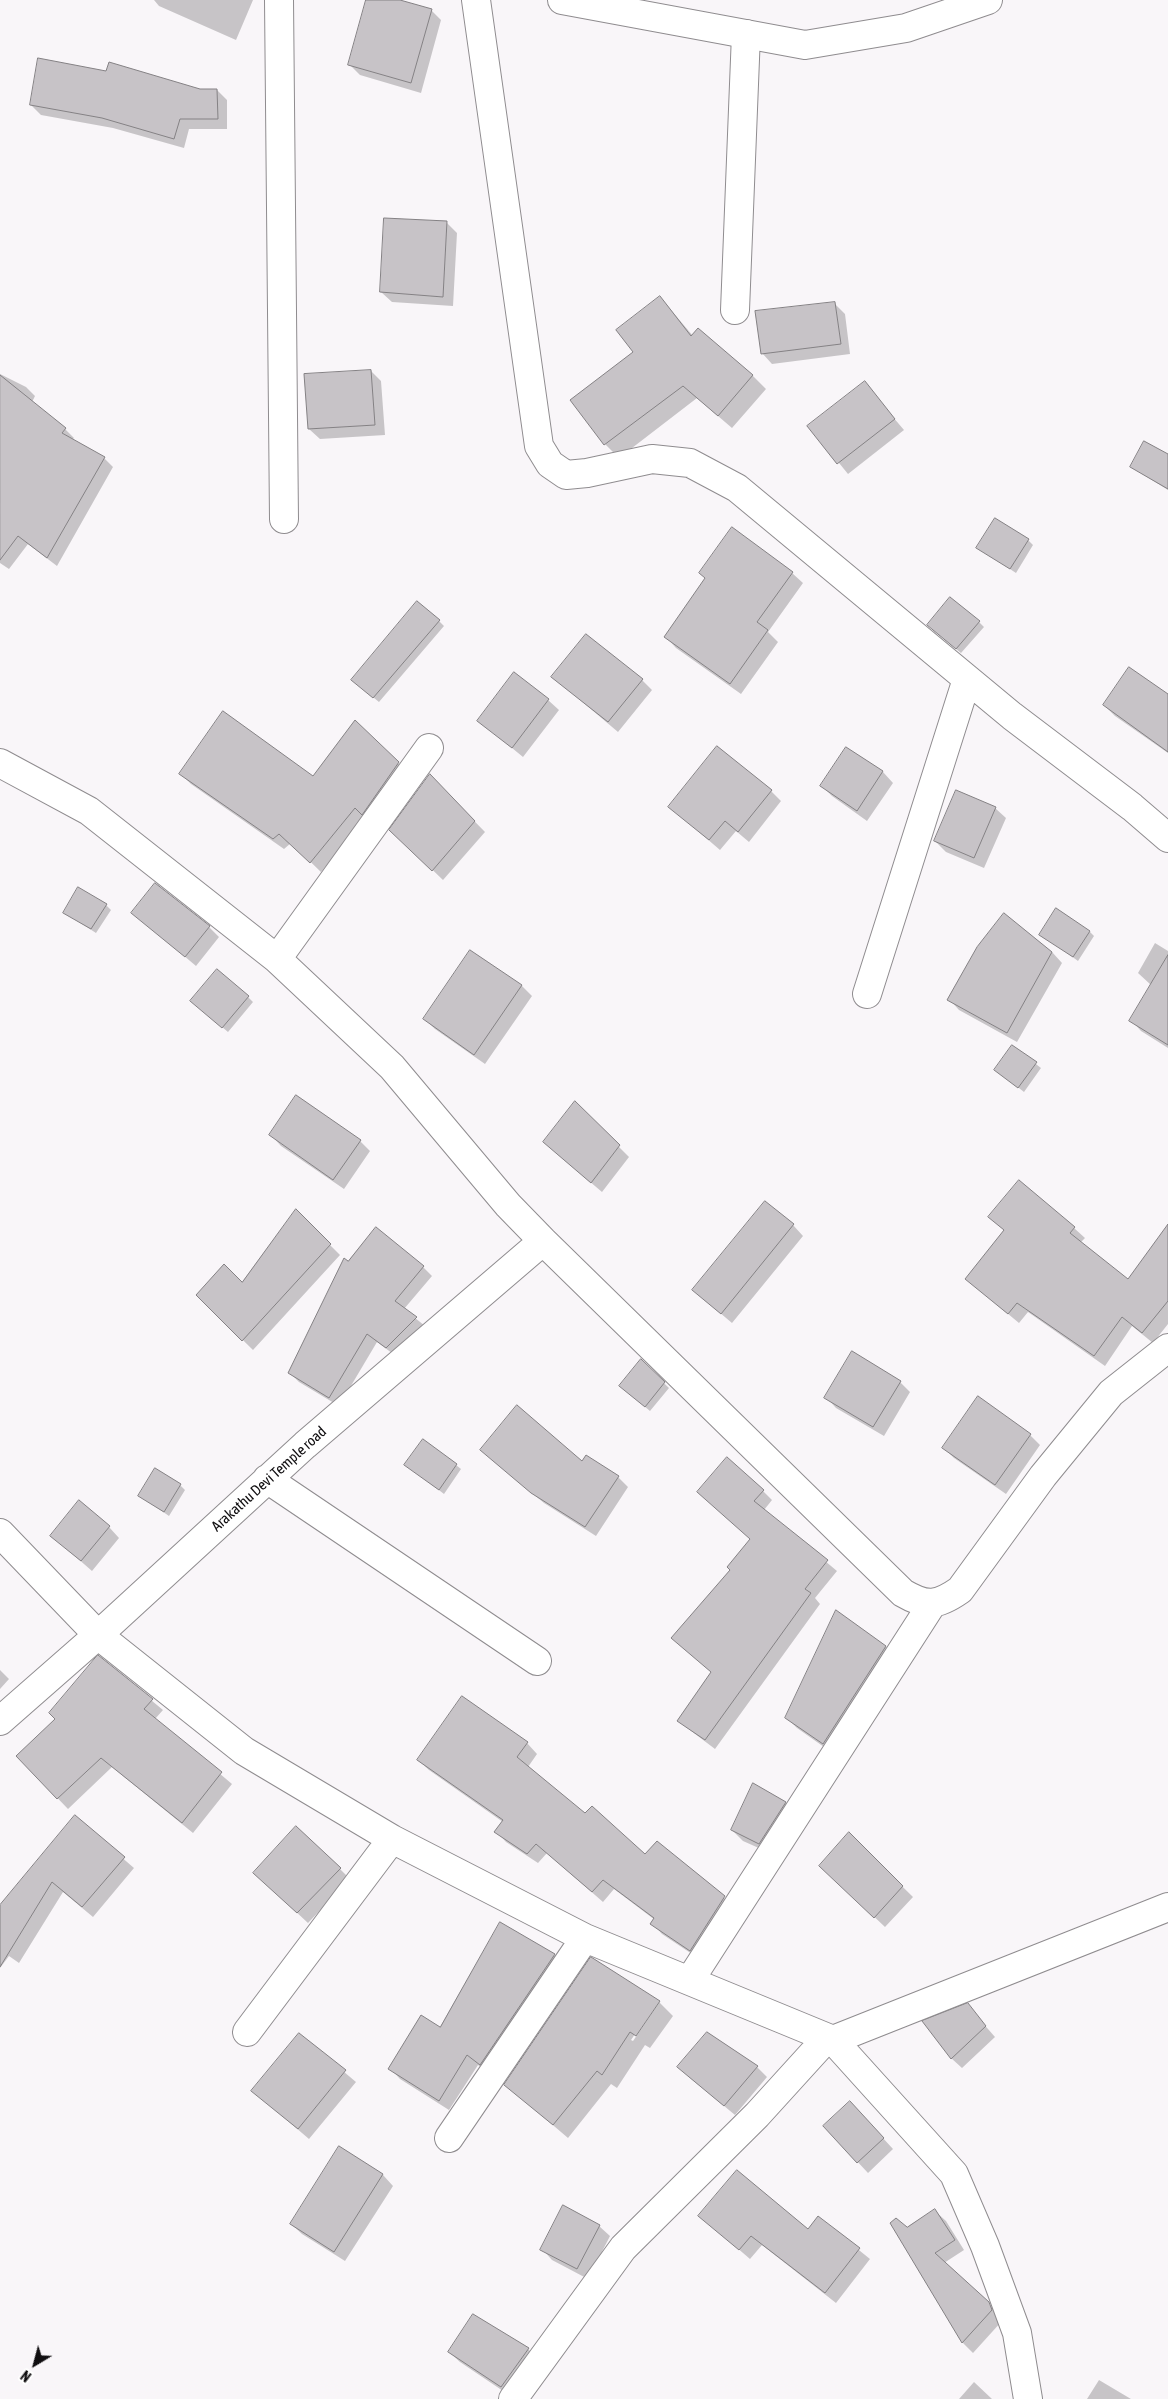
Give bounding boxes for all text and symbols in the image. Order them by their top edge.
street label: Arakathu Devi Temple road [208,1423,330,1535]
north arrow [10,2339,60,2389]
text: N [18,2367,34,2385]

